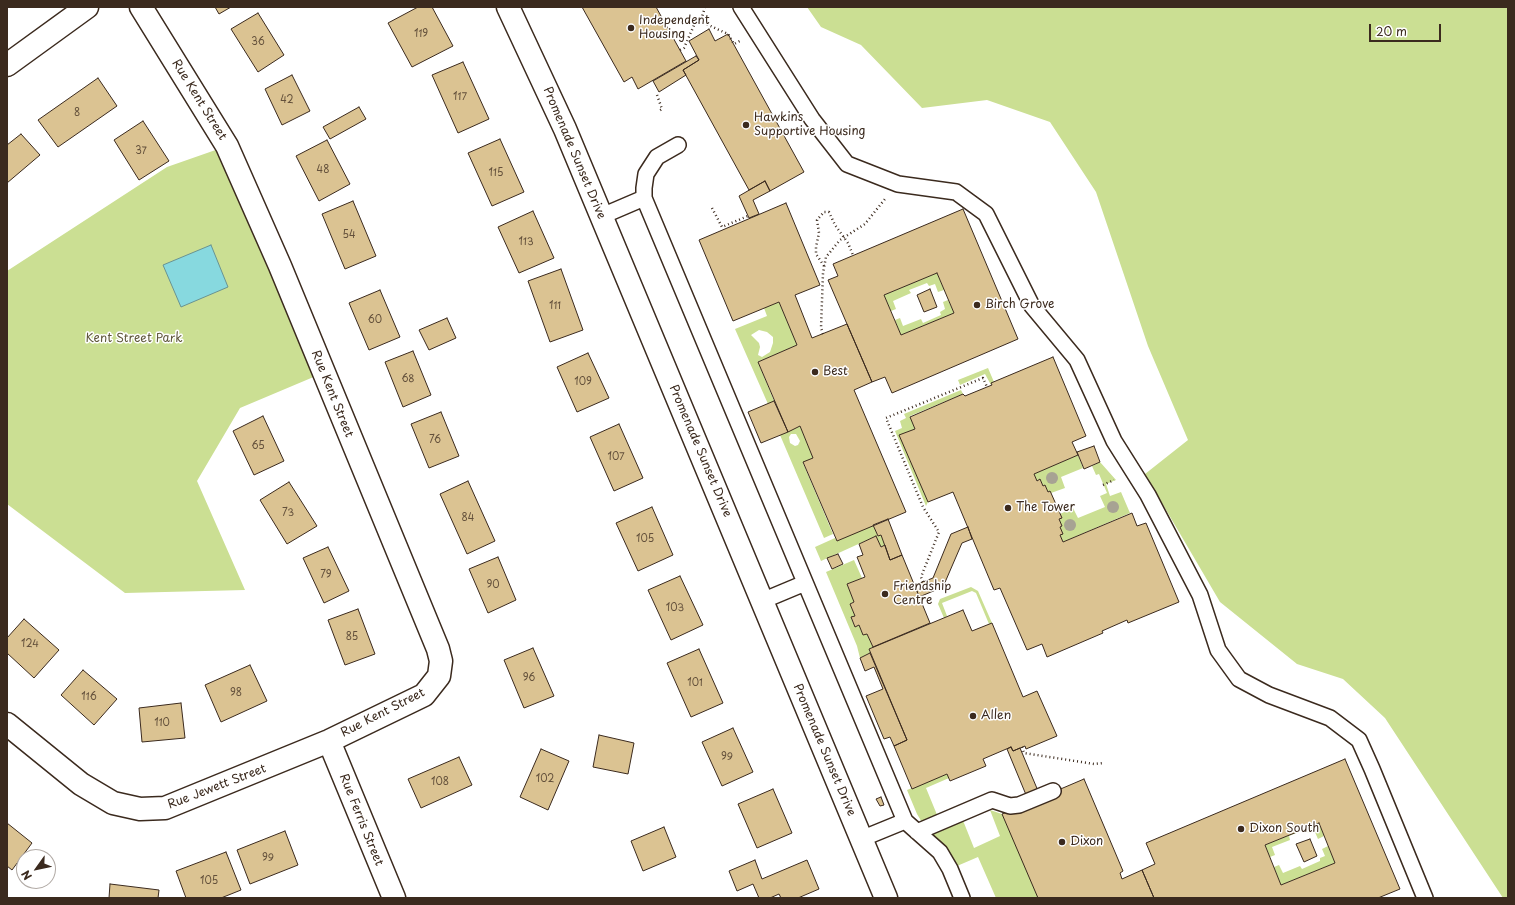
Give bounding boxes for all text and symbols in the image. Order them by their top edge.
place label: Independent Housing [639,14,710,42]
scale bar [1371,16,1443,42]
text: 20 m [1376,22,1407,40]
marker: Independent Housing [626,23,636,33]
house number: 119 [414,28,428,40]
house number: 36 [251,36,265,48]
street label: Rue Kent Street [168,57,230,143]
street label: Promenade Sunset Drive [540,85,608,221]
house number: 117 [453,91,467,103]
house number: 42 [280,94,294,106]
house number: 8 [74,107,80,119]
place label: Hawkins Supportive Housing [754,111,865,139]
marker: Hawkins Supportive Housing [741,120,751,130]
house number: 37 [135,145,147,157]
house number: 48 [317,164,329,176]
house number: 115 [489,167,503,179]
house number: 54 [342,229,356,241]
house number: 113 [518,236,534,248]
place label: Birch Grove [985,298,1054,312]
house number: 111 [549,300,561,312]
marker: Birch Grove [972,300,982,310]
house number: 60 [368,314,382,326]
park label: Kent Street Park [85,332,183,346]
street label: Rue Kent Street [308,348,356,440]
place label: Best [823,365,848,379]
marker: Best [810,367,820,377]
house number: 68 [401,373,415,385]
house number: 109 [574,376,592,388]
street label: Promenade Sunset Drive [666,383,734,519]
house number: 76 [429,434,441,446]
house number: 65 [251,440,265,452]
house number: 107 [607,451,625,463]
place label: The Tower [1016,501,1075,515]
marker: The Tower [1003,503,1013,513]
house number: 73 [282,507,294,519]
house number: 84 [462,512,474,524]
house number: 105 [636,533,654,545]
house number: 79 [320,569,332,581]
house number: 90 [486,579,500,591]
place label: Friendship Centre [893,580,951,608]
marker: Friendship Centre [880,589,890,599]
house number: 103 [666,602,684,614]
house number: 85 [346,631,358,643]
house number: 124 [21,638,39,650]
house number: 96 [523,672,535,684]
house number: 101 [687,677,703,689]
street label: Promenade Sunset Drive [790,682,858,818]
street label: Rue Kent Street [339,686,427,740]
house number: 98 [230,687,242,699]
house number: 116 [81,691,97,703]
place label: Allen [981,709,1011,723]
marker: Allen [968,711,978,721]
house number: 110 [154,717,170,729]
house number: 99 [721,751,733,763]
street label: Rue Jewett Street [166,762,268,812]
street label: Rue Ferris Street [336,772,386,868]
house number: 102 [536,773,554,785]
house number: 108 [431,776,449,788]
place label: Dixon South [1249,822,1319,836]
marker: Dixon South [1236,824,1246,834]
place label: Dixon [1070,835,1103,849]
marker: Dixon [1057,837,1067,847]
north arrow [16,849,56,889]
house number: 99 [262,852,274,864]
text: N [17,867,36,884]
house number: 105 [200,875,218,887]

